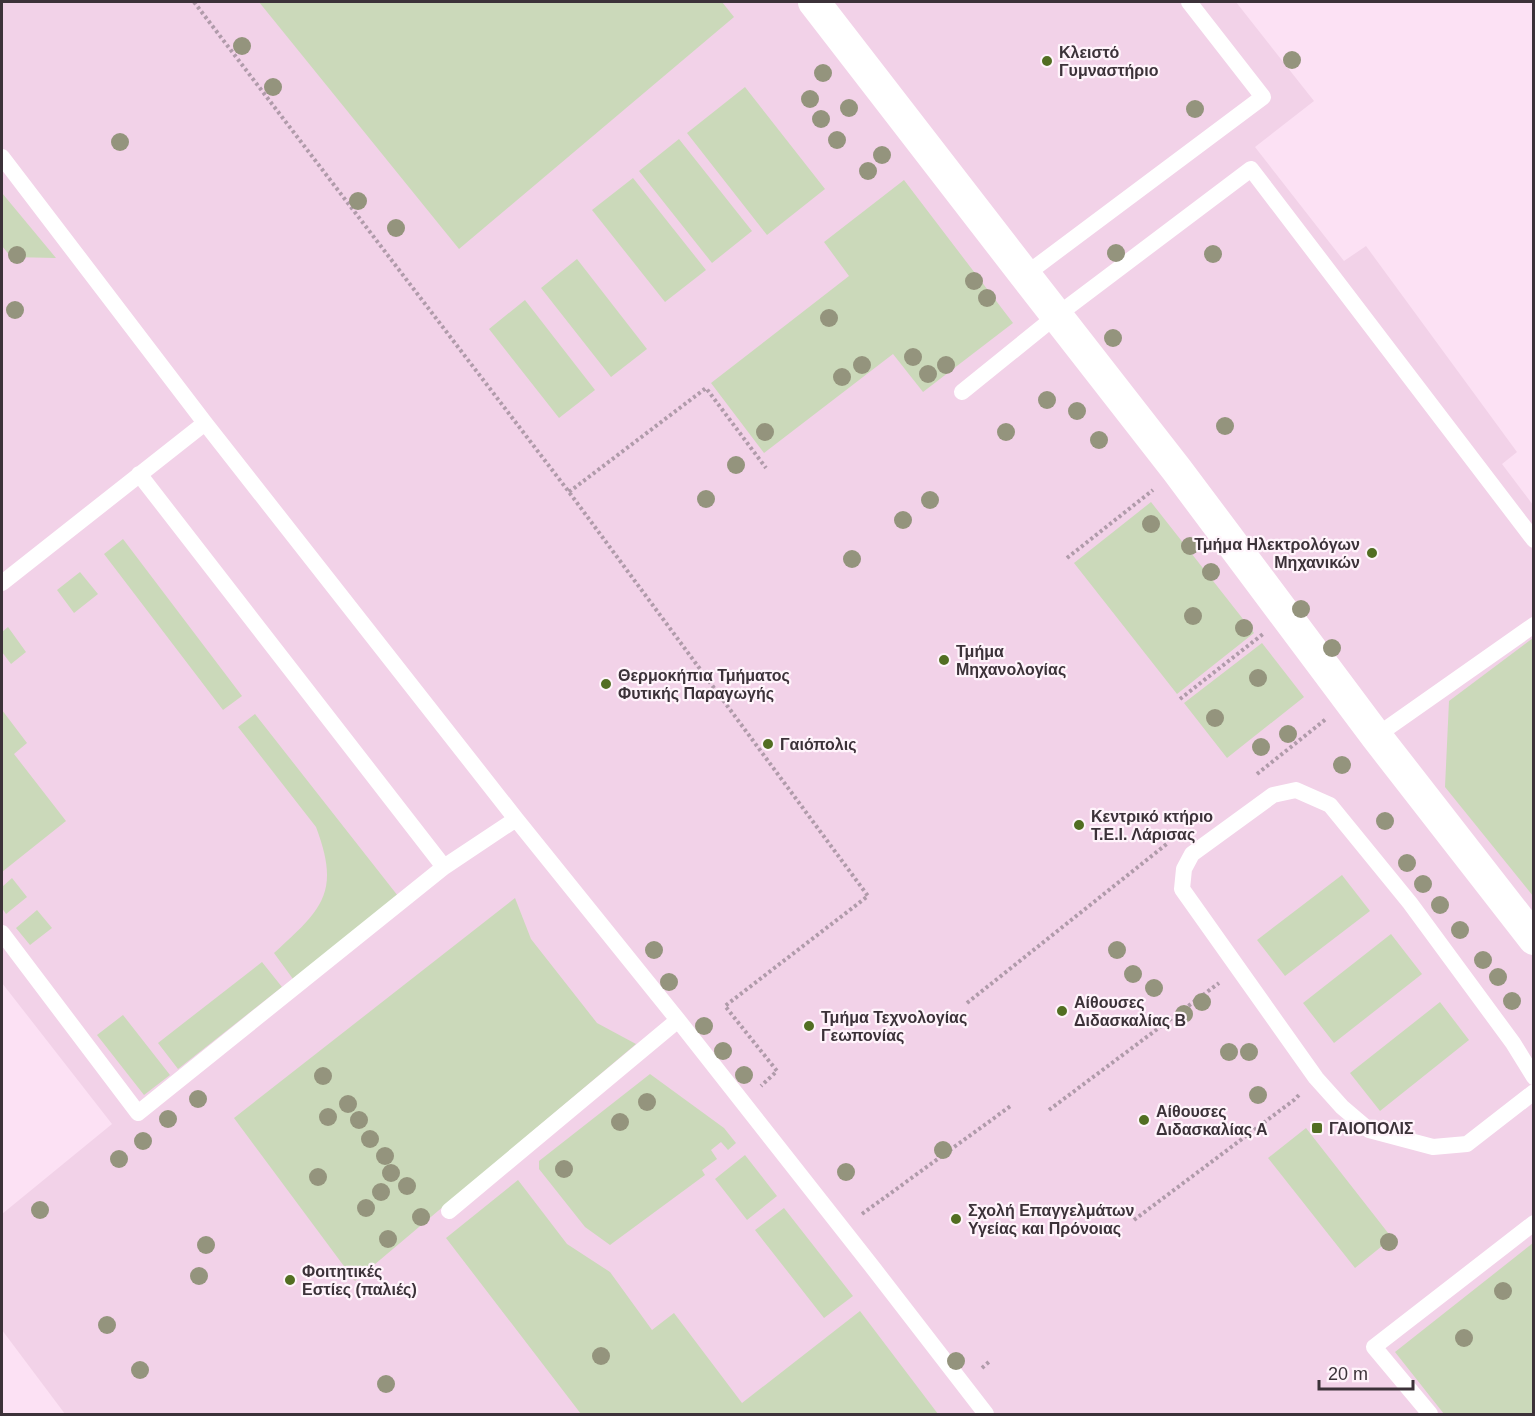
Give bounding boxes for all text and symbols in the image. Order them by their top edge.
place label: Κλειστό Γυμναστήριο [1059,44,1159,79]
marker: Κλειστό Γυμναστήριο [1040,54,1054,68]
place label: Τμήμα Ηλεκτρολόγων Μηχανικών [1194,536,1360,571]
marker: Τμήμα Ηλεκτρολόγων Μηχανικών [1365,546,1379,560]
place label: Τμήμα Μηχανολογίας [956,643,1066,679]
marker: Τμήμα Μηχανολογίας [937,653,951,667]
place label: Θερμοκήπια Τμήματος Φυτικής Παραγωγής [618,667,790,703]
marker: Θερμοκήπια Τμήματος Φυτικής Παραγωγής [599,677,613,691]
place label: Γαιόπολις [780,736,856,754]
marker: Γαιόπολις [761,737,775,751]
place label: Κεντρικό κτήριο Τ.Ε.Ι. Λάρισας [1091,808,1213,844]
marker: Κεντρικό κτήριο Τ.Ε.Ι. Λάρισας [1072,818,1086,832]
place label: Αίθουσες Διδασκαλίας Β [1074,994,1186,1030]
marker: Αίθουσες Διδασκαλίας Β [1055,1004,1069,1018]
place label: Τμήμα Τεχνολογίας Γεωπονίας [821,1009,967,1045]
marker: Τμήμα Τεχνολογίας Γεωπονίας [802,1019,816,1033]
place label: Αίθουσες Διδασκαλίας Α [1156,1103,1268,1139]
marker: Αίθουσες Διδασκαλίας Α [1137,1113,1151,1127]
place label: ΓΑΙΟΠΟΛΙΣ [1329,1120,1414,1137]
marker: ΓΑΙΟΠΟΛΙΣ [1310,1121,1324,1135]
place label: Σχολή Επαγγελμάτων Υγείας και Πρόνοιας [968,1202,1135,1238]
marker: Σχολή Επαγγελμάτων Υγείας και Πρόνοιας [949,1212,963,1226]
place label: Φοιτητικές Εστίες (παλιές) [302,1263,417,1299]
marker: Φοιτητικές Εστίες (παλιές) [283,1273,297,1287]
scale bar [1319,1353,1414,1391]
text: 20 m [1328,1364,1368,1384]

